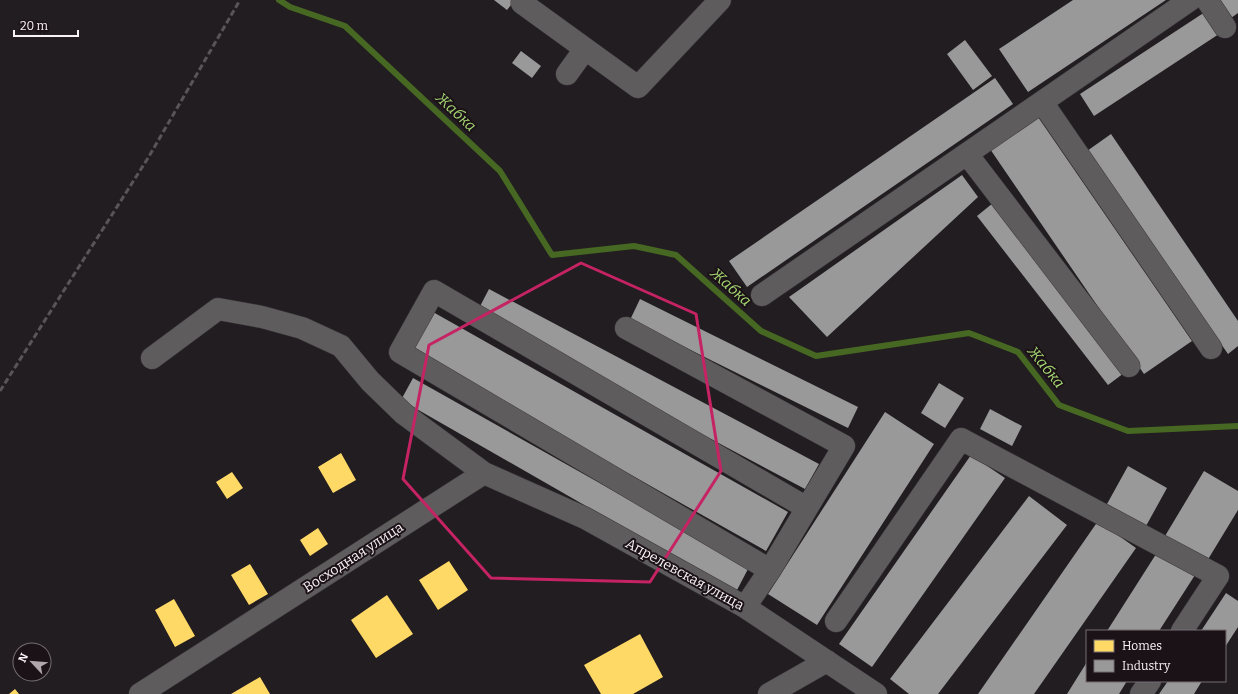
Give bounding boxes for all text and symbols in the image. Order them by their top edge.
scale bar [14,12,78,38]
text: 20 m [20,19,49,33]
water label: Жабка [431,88,480,135]
water label: Жабка [706,263,755,310]
water label: Жабка [1023,342,1068,392]
street label: Восходная улица [300,518,407,596]
street label: Апрелевская улица [623,535,747,614]
legend [1086,630,1226,682]
text: Homes [1122,639,1162,653]
north arrow [12,642,52,682]
text: N [16,651,31,665]
text: Industry [1122,659,1171,673]

